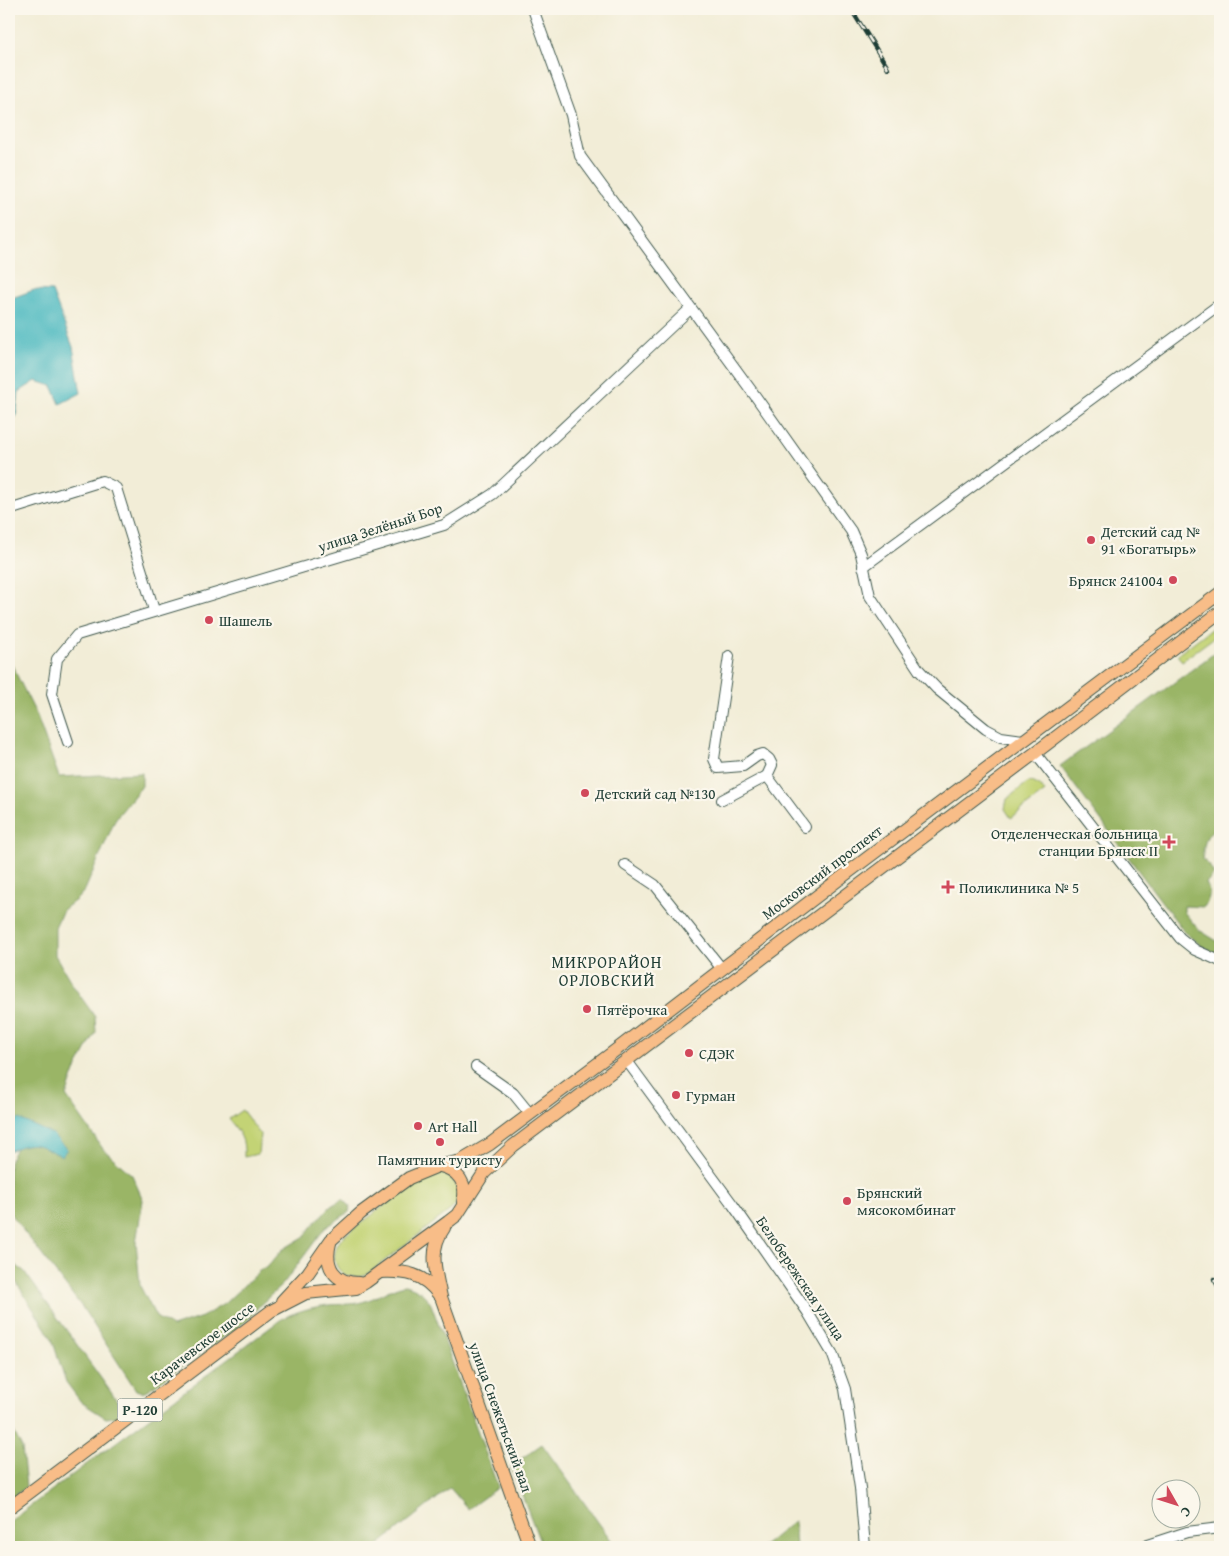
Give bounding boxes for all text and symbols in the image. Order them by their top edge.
street label: улица Зелёный Бор [314,497,445,557]
place label: Детский сад № 91 «Богатырь» [1100,521,1200,559]
marker: Детский сад № 91 «Богатырь» [1085,534,1097,546]
place label: Брянск 241004 [1069,570,1163,591]
marker: Брянск 241004 [1167,574,1179,586]
place label: Шашель [219,610,272,631]
marker: Шашель [203,614,215,626]
place label: Детский сад №130 [594,783,716,804]
marker: Детский сад №130 [579,787,591,799]
street label: Московский проспект [757,819,887,924]
place label: Отделенческая больница станции Брянск II [991,823,1159,861]
marker: Отделенческая больница станции Брянск II [1162,835,1176,849]
place label: Поликлиника № 5 [959,877,1079,898]
marker: Поликлиника № 5 [941,880,955,894]
district label: МИКРОРАЙОН ОРЛОВСКИЙ [552,950,662,992]
place label: Пятёрочка [597,999,668,1020]
marker: Пятёрочка [581,1003,593,1015]
place label: СДЭК [699,1043,735,1064]
marker: СДЭК [683,1047,695,1059]
place label: Гурман [686,1085,736,1106]
marker: Гурман [670,1089,682,1101]
place label: Art Hall [428,1116,477,1137]
marker: Art Hall [412,1120,424,1132]
marker: Памятник туристу [434,1136,446,1148]
place label: Памятник туристу [378,1149,503,1170]
place label: Брянский мясокомбинат [857,1182,956,1220]
marker: Брянский мясокомбинат [841,1195,853,1207]
street label: Белобережская улица [752,1212,851,1345]
street label: Карачевское шоссе [145,1297,259,1389]
street label: улица Снежетьский вал [464,1338,538,1495]
road number: Р-120 [118,1398,162,1422]
north arrow [1152,1478,1202,1528]
text: С [1176,1503,1196,1522]

